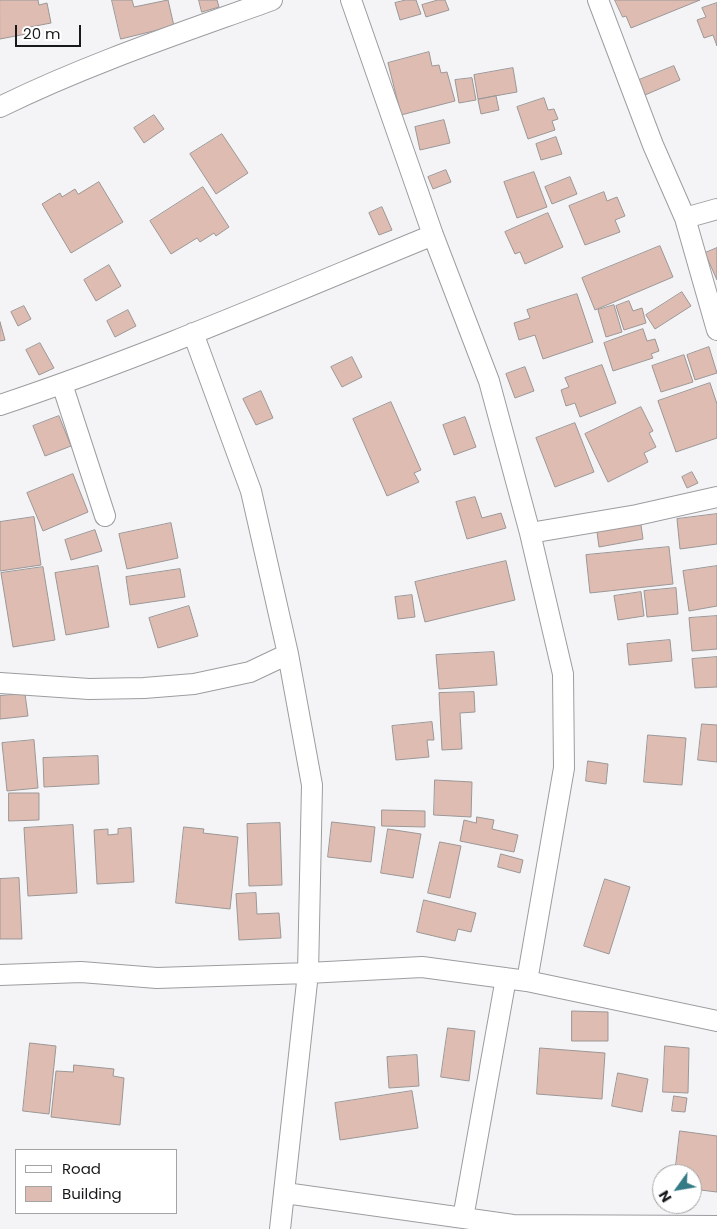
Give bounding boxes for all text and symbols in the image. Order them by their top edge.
scale bar [18,15,84,47]
text: 20 m [23,23,61,44]
legend [15,1149,178,1214]
text: Road [62,1158,101,1179]
north arrow [652,1164,702,1214]
text: Building [62,1183,122,1204]
text: N [654,1187,676,1206]

